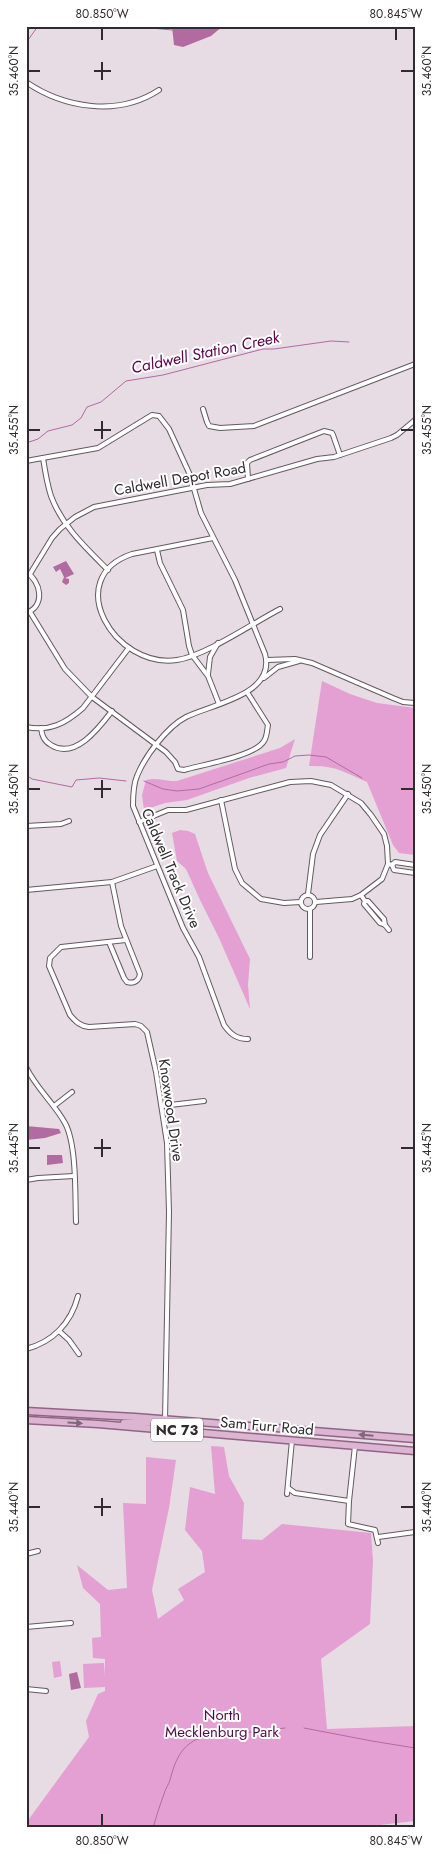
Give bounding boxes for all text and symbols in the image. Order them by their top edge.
text: 80.850°W [75,5,129,23]
text: 80.845°W [370,5,423,23]
text: 35.460°N [5,46,23,96]
text: 35.460°N [418,46,436,96]
water label: Caldwell Station Creek [129,325,282,379]
text: 35.455°N [5,405,23,455]
text: 35.455°N [418,405,436,455]
street label: Caldwell Depot Road [112,457,248,501]
text: 35.450°N [5,764,23,814]
text: 35.450°N [418,764,436,814]
street label: Caldwell Track Drive [136,805,206,932]
street label: Knoxwood Drive [153,1057,189,1163]
text: 35.445°N [5,1123,23,1173]
text: 35.445°N [418,1123,436,1173]
street label: Sam Furr Road [219,1411,315,1441]
road number: NC 73 [151,1418,203,1442]
one-way arrow [67,1419,83,1427]
one-way arrow [358,1431,374,1439]
text: 35.440°N [5,1482,23,1532]
text: 35.440°N [418,1482,436,1532]
park label: North Mecklenburg Park [165,1704,279,1743]
text: 80.850°W [75,1832,129,1850]
text: 80.845°W [370,1832,423,1850]

